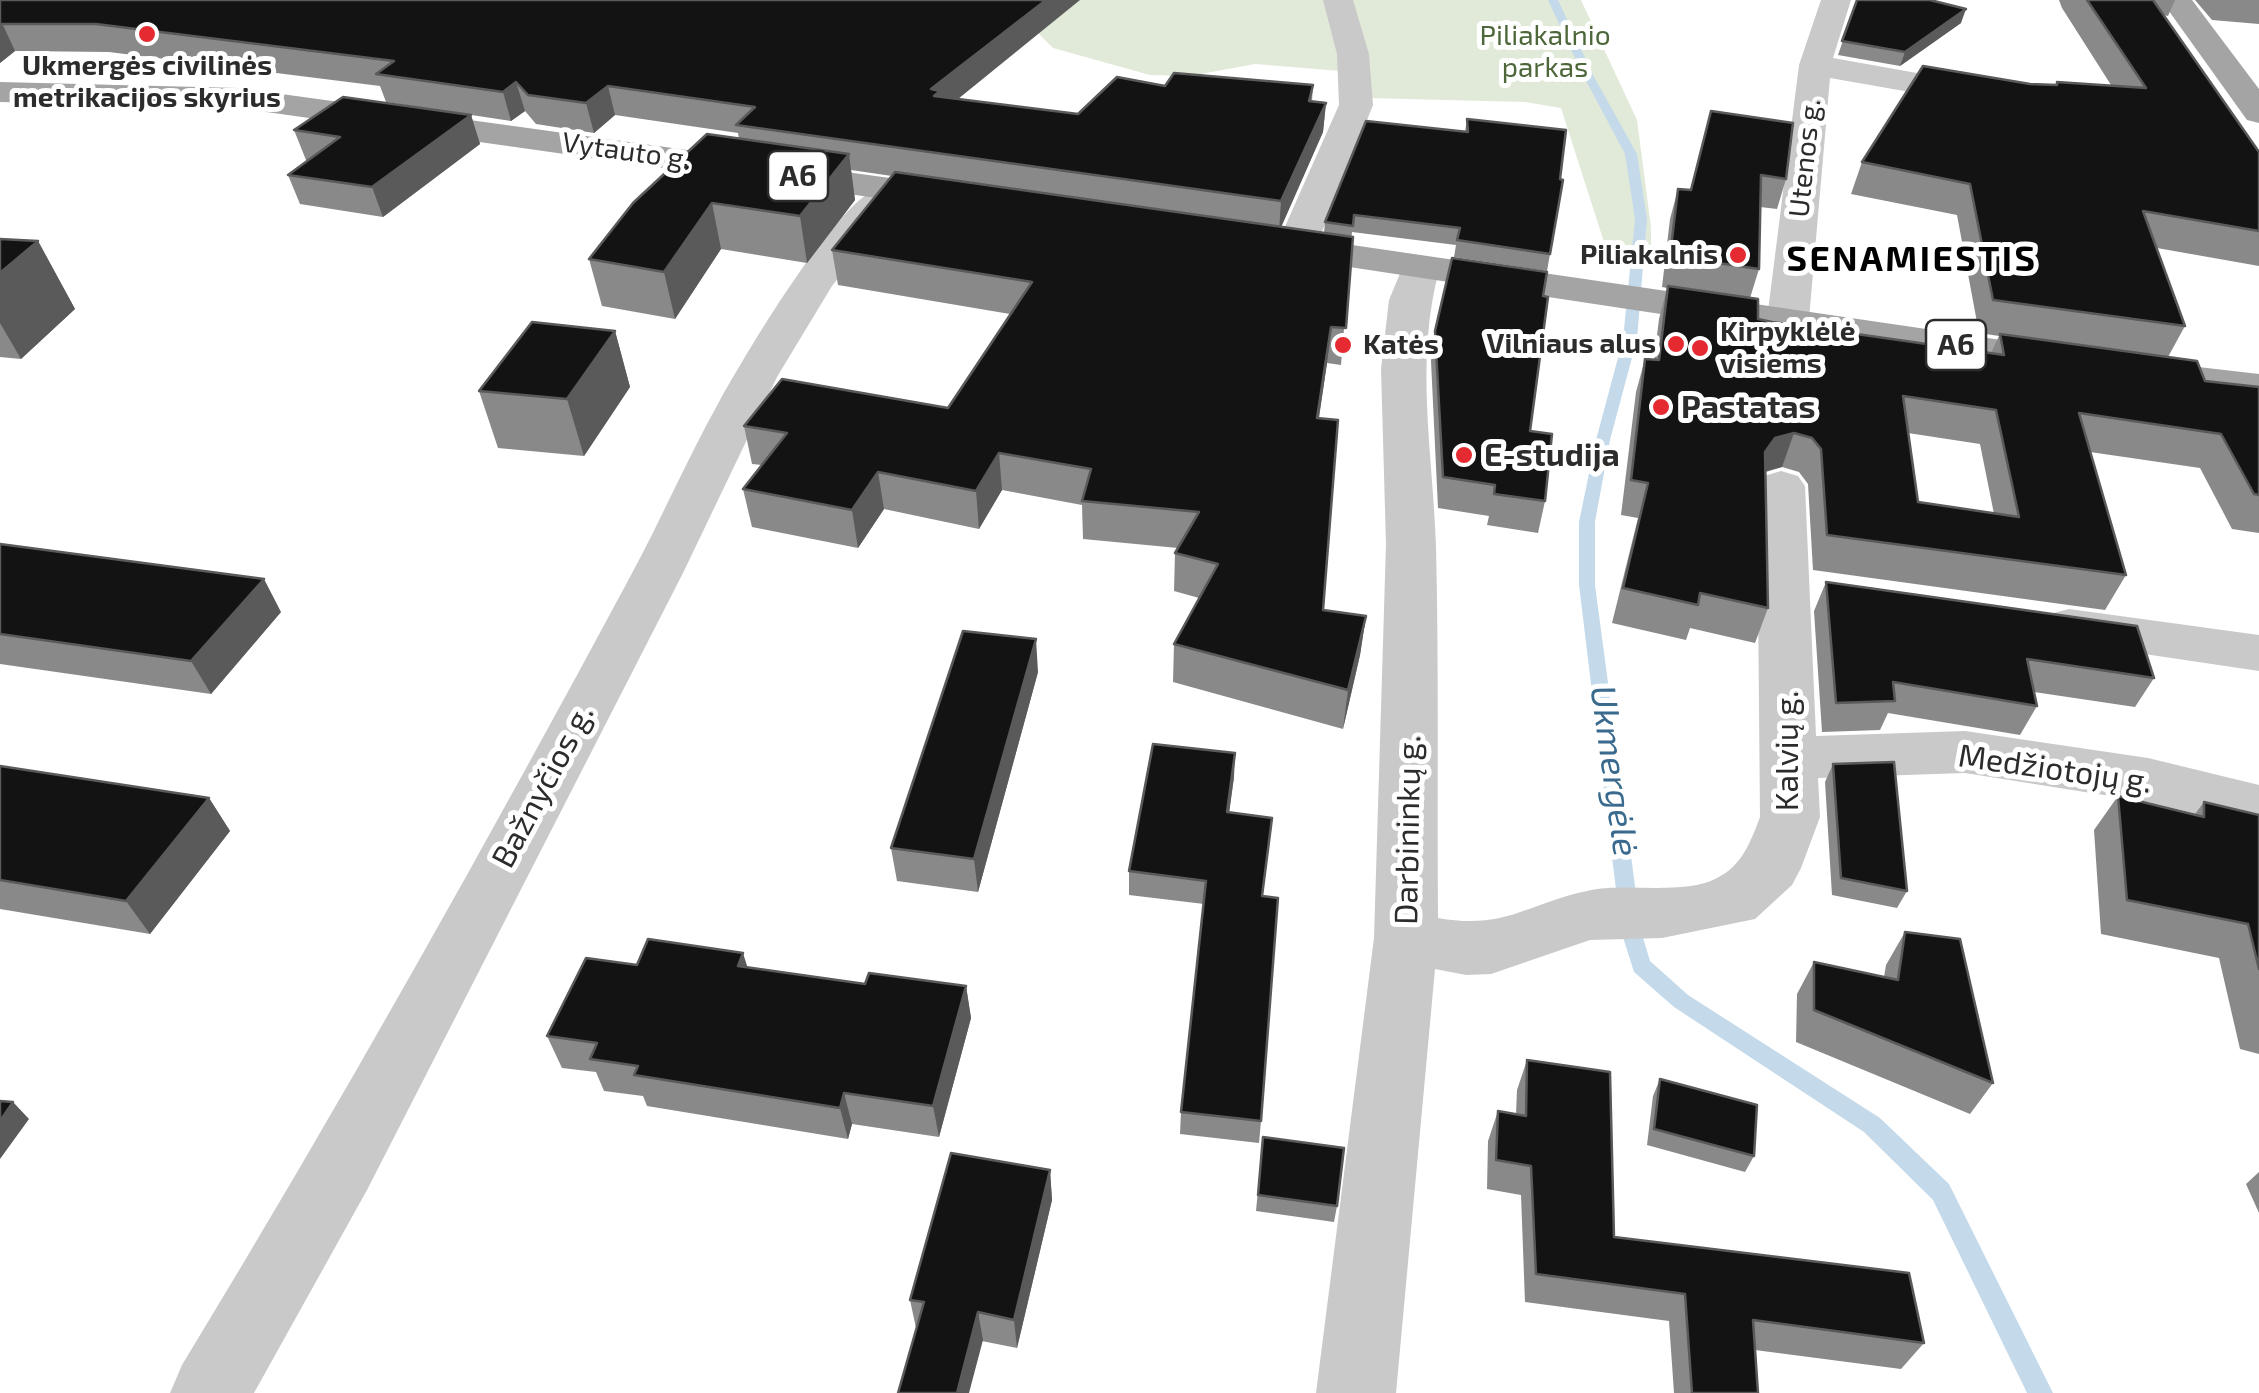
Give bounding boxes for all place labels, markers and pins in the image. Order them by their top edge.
marker: Ukmergės civilinės metrikacijos skyrius [136,23,158,45]
place label: Ukmergės civilinės metrikacijos skyrius [13,49,281,115]
place label: Piliakalnis [1580,238,1718,272]
marker: Piliakalnis [1727,244,1749,266]
place label: Kirpyklėlė visiems [1720,315,1855,381]
place label: Vilniaus alus [1487,327,1656,361]
place label: Katės [1363,328,1439,362]
marker: Vilniaus alus [1665,333,1687,355]
marker: Katės [1332,334,1354,356]
marker: Kirpyklėlė visiems [1689,337,1711,359]
place label: Pastatas [1681,388,1816,426]
marker: Pastatas [1650,396,1672,418]
place label: E-studija [1484,436,1620,474]
marker: E-studija [1453,444,1475,466]

